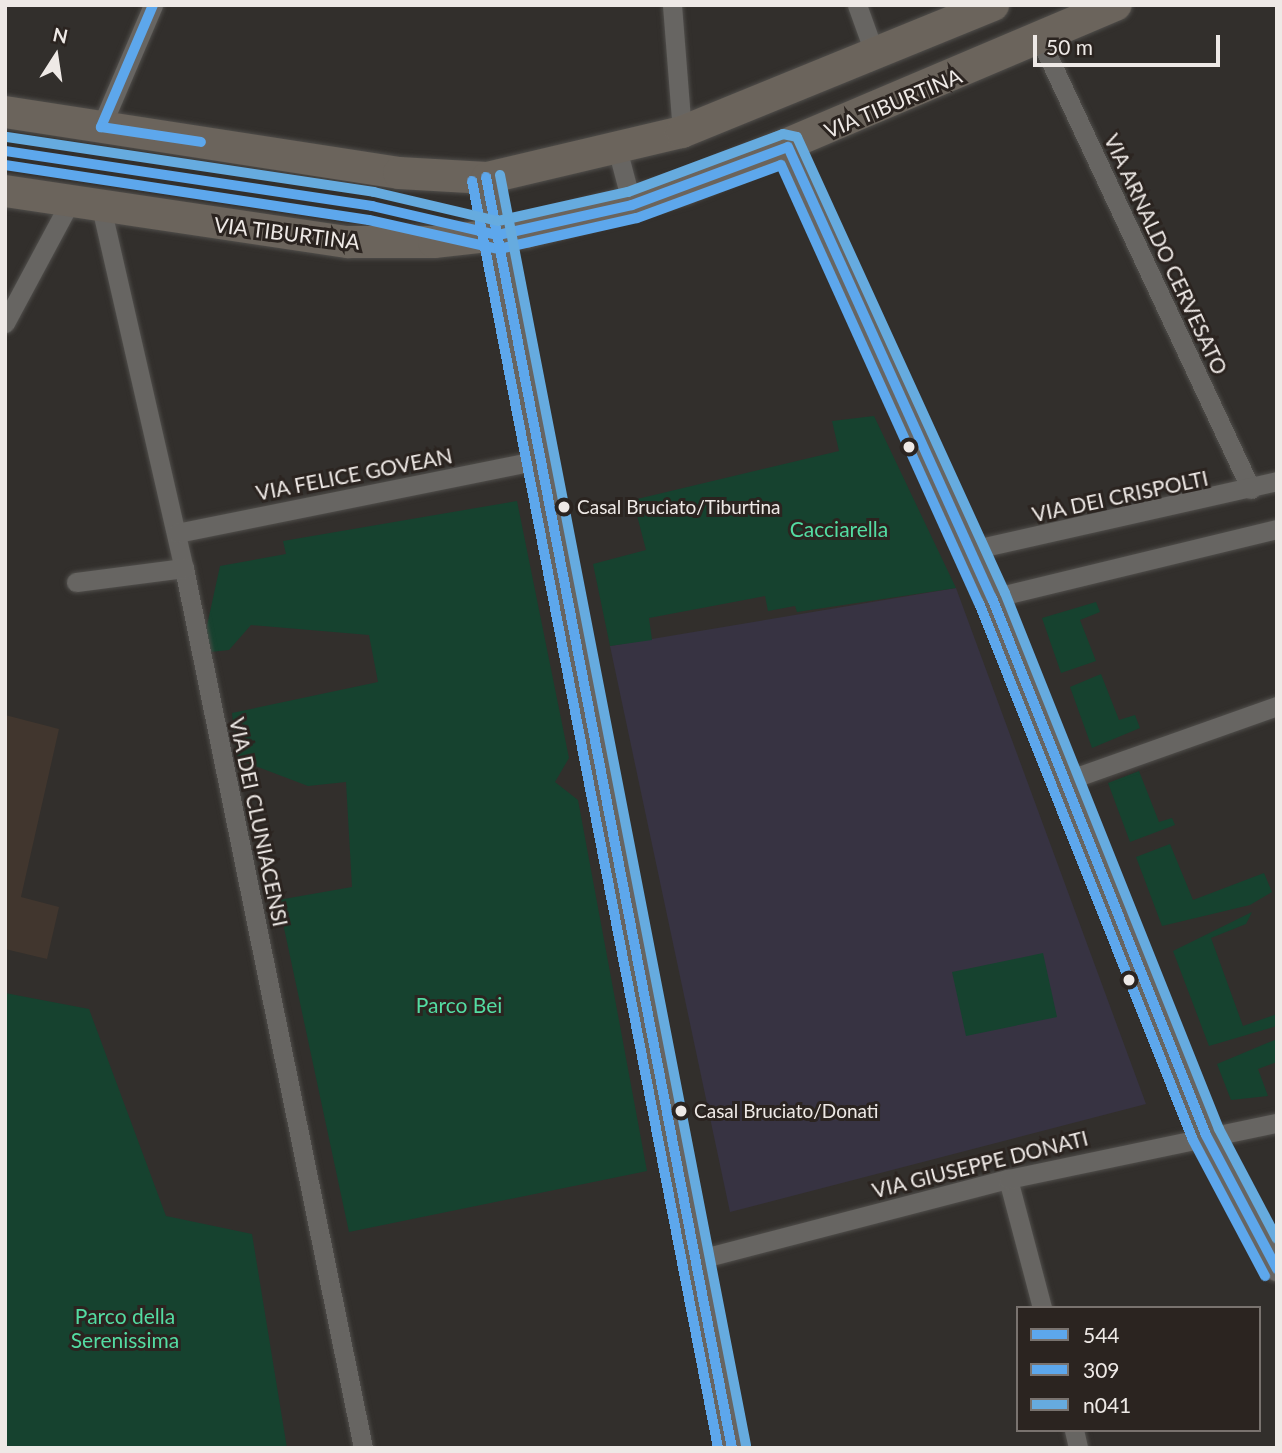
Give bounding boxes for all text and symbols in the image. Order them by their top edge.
north arrow [21,21,91,91]
scale bar [1037,21,1224,65]
text: N [51,22,70,48]
text: 50 m [1046,34,1093,59]
street label: VIA TIBURTINA [820,62,966,144]
street label: VIA ARNALDO CERVESATO [1099,129,1233,379]
street label: VIA TIBURTINA [212,211,362,255]
unlabelled marker [902,440,916,454]
street label: VIA FELICE GOVEAN [253,443,455,505]
street label: VIA DEI CRISPOLTI [1029,465,1211,527]
place label: Casal Bruciato/Tiburtina [577,496,780,518]
marker: Casal Bruciato/Tiburtina [557,500,571,514]
park label: Cacciarella [790,516,888,542]
street label: VIA DEI CLUNIACENSI [224,715,294,929]
unlabelled marker [1122,973,1136,987]
park label: Parco Bei [416,992,502,1018]
place label: Casal Bruciato/Donati [694,1100,879,1122]
marker: Casal Bruciato/Donati [674,1104,688,1118]
street label: VIA GIUSEPPE DONATI [869,1125,1091,1203]
park label: Parco della Serenissima [71,1303,179,1353]
legend [1016,1306,1261,1432]
text: 544 [1083,1322,1120,1347]
text: 309 [1083,1357,1120,1382]
text: n041 [1083,1392,1131,1417]

